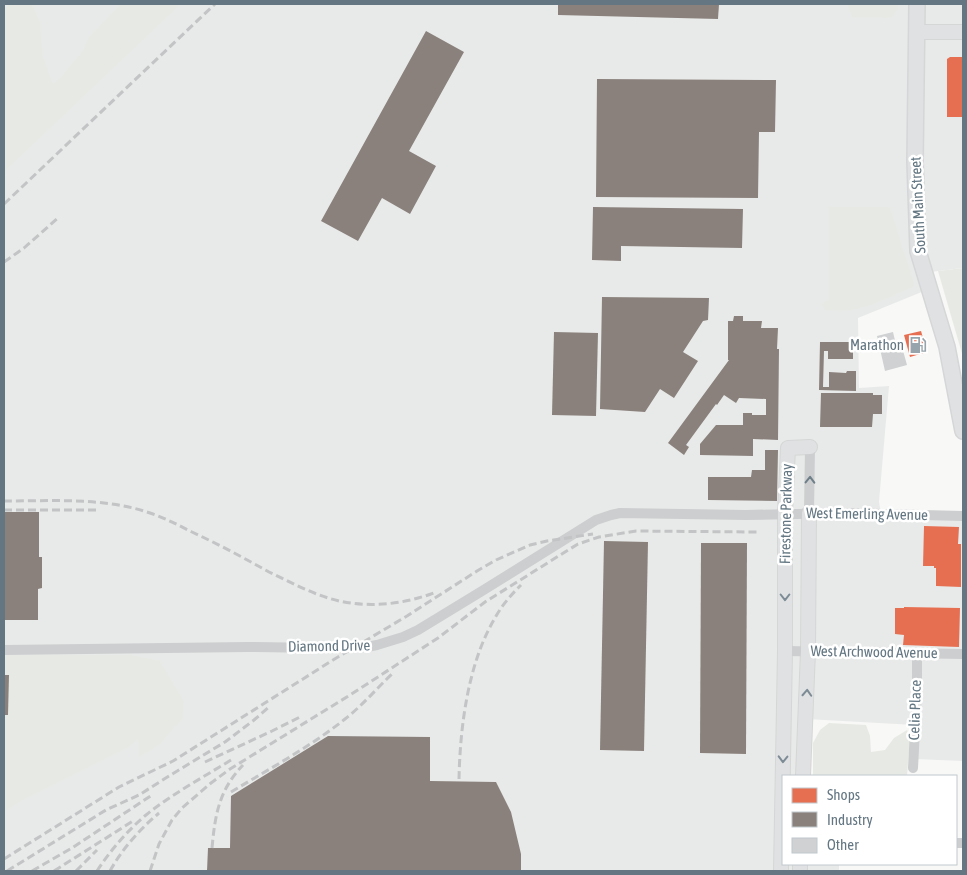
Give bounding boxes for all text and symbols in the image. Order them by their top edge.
street label: South Main Street [906,156,929,254]
fuel station icon: Marathon [908,335,928,355]
place label: Marathon [850,336,904,353]
street label: Firestone Parkway [776,464,795,564]
one-way arrow [805,476,815,484]
street label: West Emerling Avenue [806,504,928,523]
one-way arrow [780,594,790,601]
street label: Diamond Drive [288,636,370,655]
street label: West Archwood Avenue [810,642,938,661]
street label: Celia Place [905,679,924,741]
one-way arrow [801,688,812,696]
one-way arrow [778,756,788,764]
legend [782,775,957,865]
text: Shops [827,786,860,803]
text: Industry [827,811,873,828]
text: Other [827,836,859,853]

